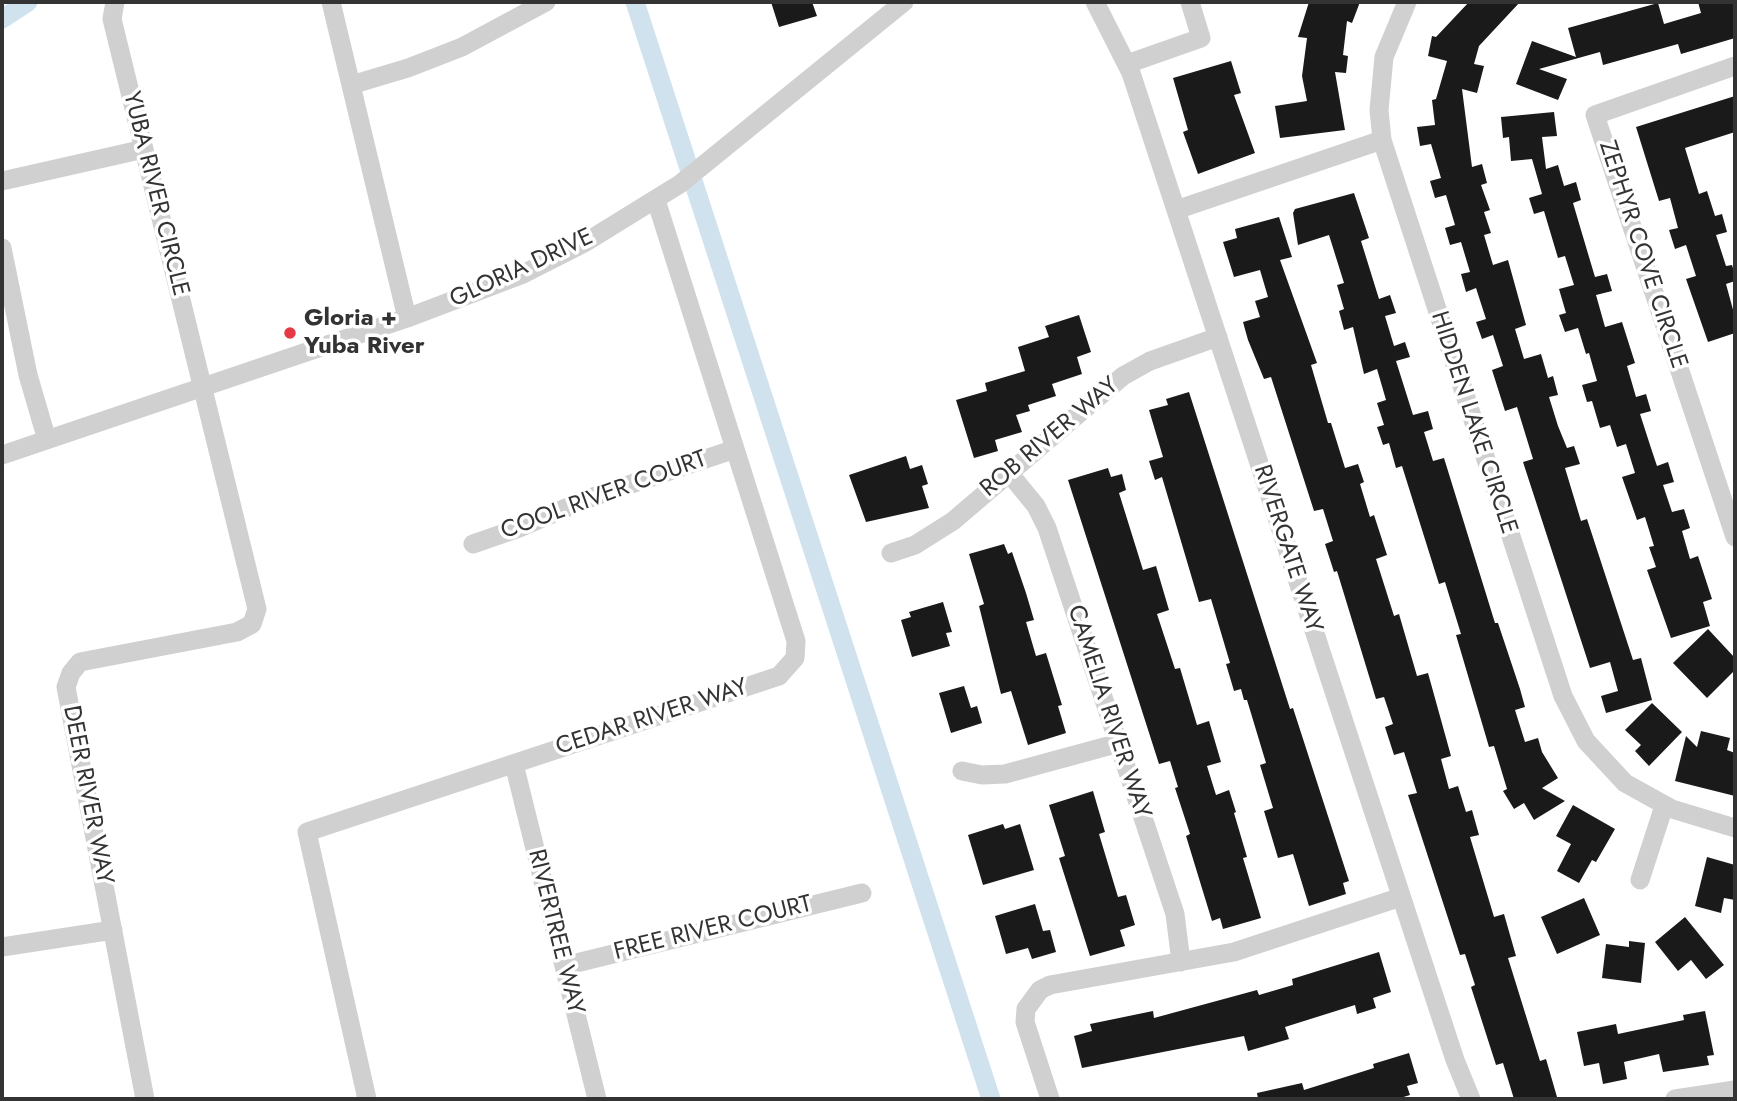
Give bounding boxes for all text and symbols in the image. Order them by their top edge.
street label: YUBA RIVER CIRCLE [116,89,194,299]
street label: ZEPHYR COVE CIRCLE [1592,137,1692,373]
street label: GLORIA DRIVE [446,223,598,315]
place label: Gloria + Yuba River [304,305,425,361]
street label: HIDDEN LAKE CIRCLE [1423,308,1523,538]
marker: Gloria + Yuba River [282,325,298,341]
street label: ROB RIVER WAY [975,372,1125,504]
street label: COOL RIVER COURT [497,445,711,547]
street label: RIVERGATE WAY [1246,462,1328,636]
street label: CAMELIA RIVER WAY [1060,602,1156,822]
street label: CEDAR RIVER WAY [553,673,751,763]
street label: DEER RIVER WAY [56,703,118,887]
street label: RIVERTREE WAY [521,847,589,1017]
street label: FREE RIVER COURT [611,890,815,968]

